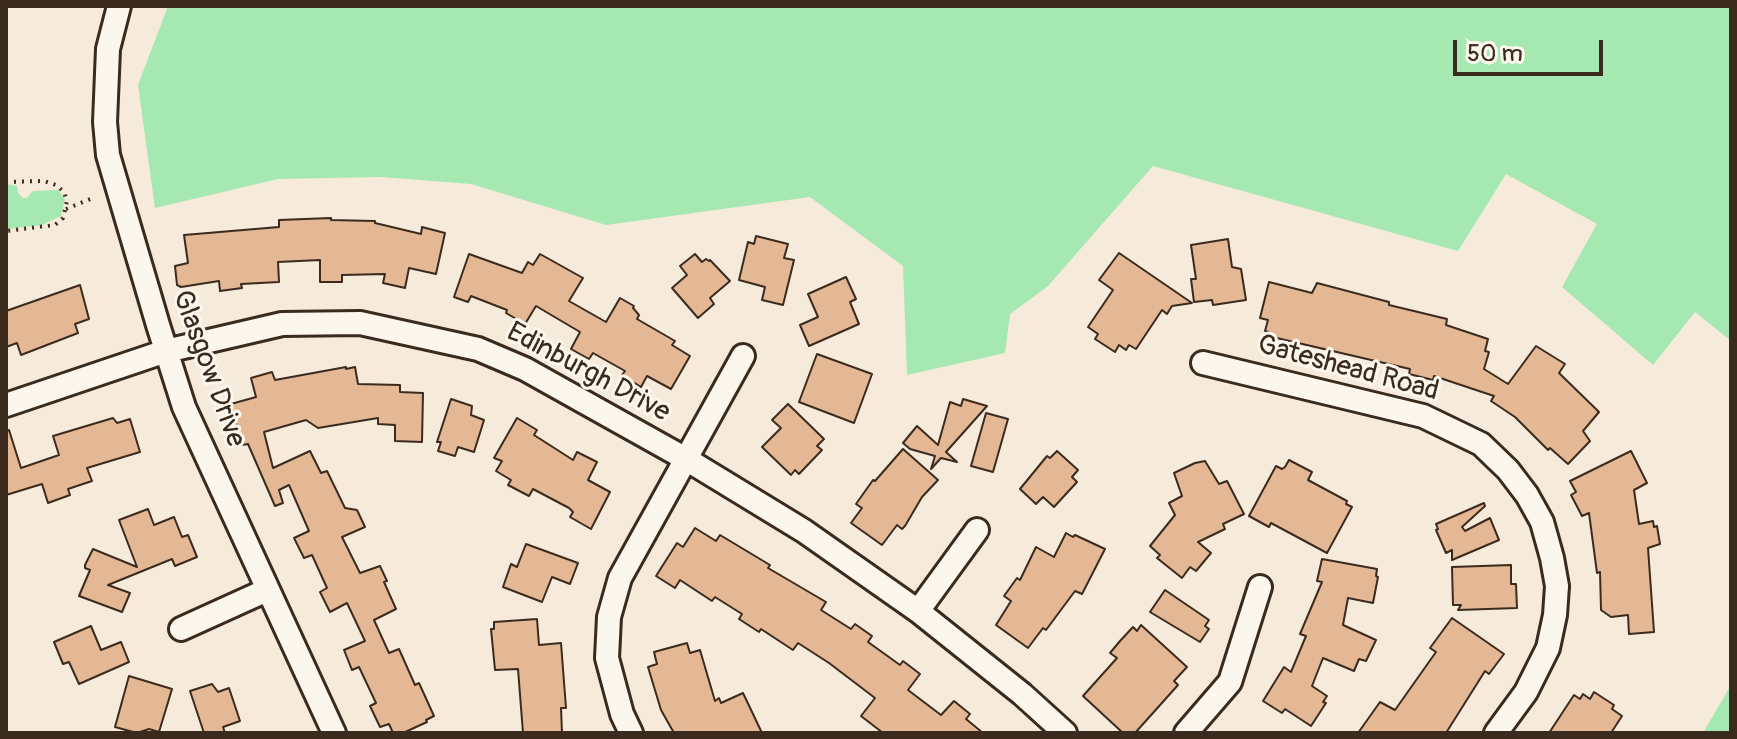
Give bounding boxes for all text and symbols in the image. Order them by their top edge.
scale bar [1457,24,1607,74]
text: 50 m [1467,39,1523,68]
street label: Glasgow Drive [164,286,252,452]
street label: Edinburgh Drive [501,316,675,430]
street label: Gateshead Road [1254,329,1442,409]

